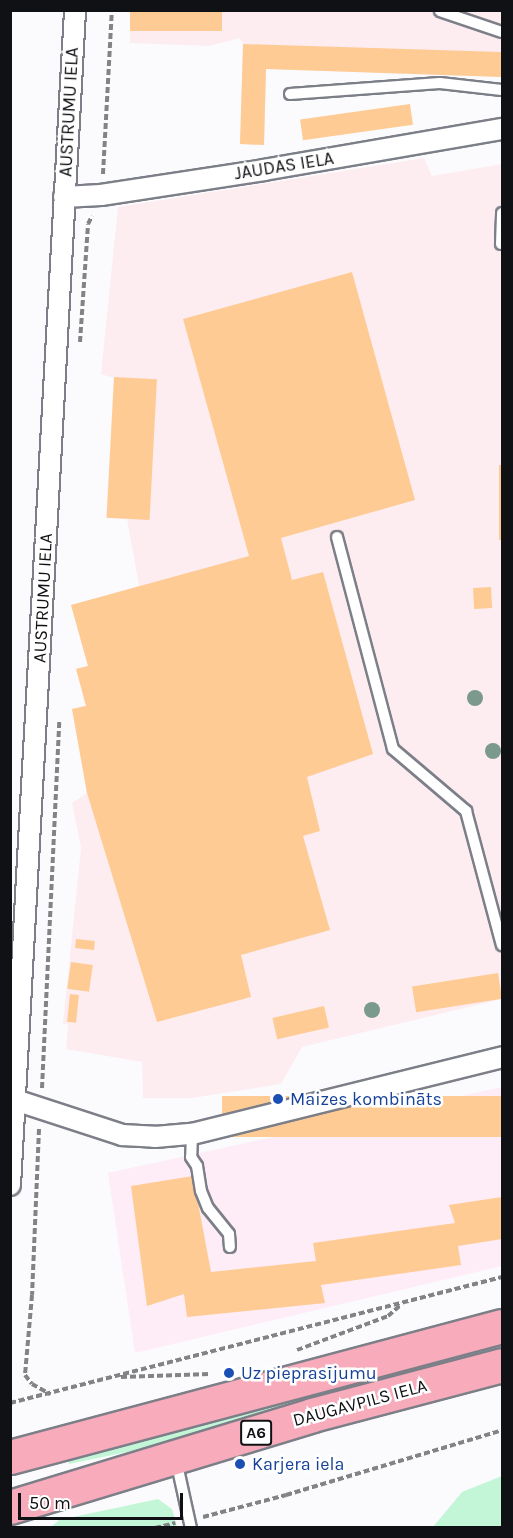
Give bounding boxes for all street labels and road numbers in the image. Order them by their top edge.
street label: AUSTRUMU IELA [55,47,83,177]
street label: JAUDAS IELA [233,147,335,185]
street label: AUSTRUMU IELA [29,533,57,663]
street label: DAUGAVPILS IELA [291,1375,429,1431]
road number: A6 [240,1420,272,1446]

